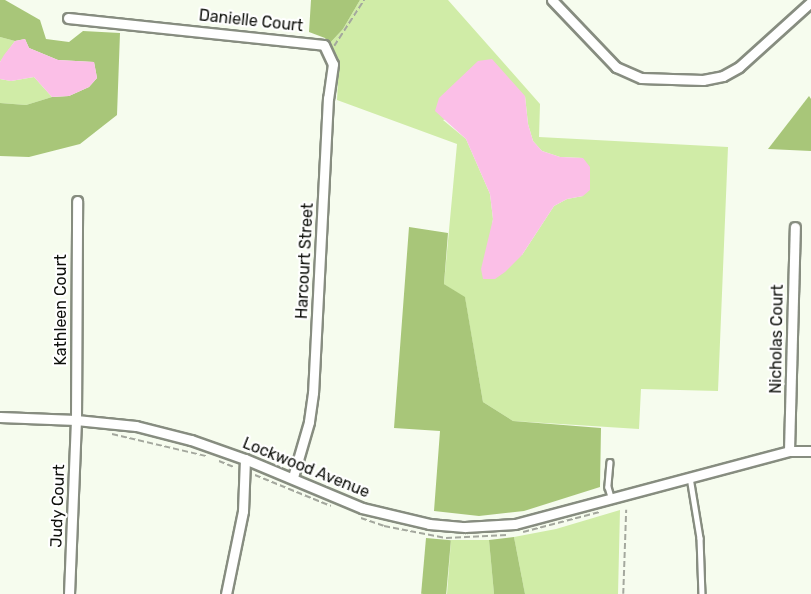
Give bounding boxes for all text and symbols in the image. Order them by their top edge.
street label: Danielle Court [198,6,304,36]
street label: Harcourt Street [292,202,318,320]
street label: Kathleen Court [51,254,71,366]
street label: Nicholas Court [766,284,788,394]
street label: Lockwood Avenue [240,434,372,502]
street label: Judy Court [47,464,69,548]

